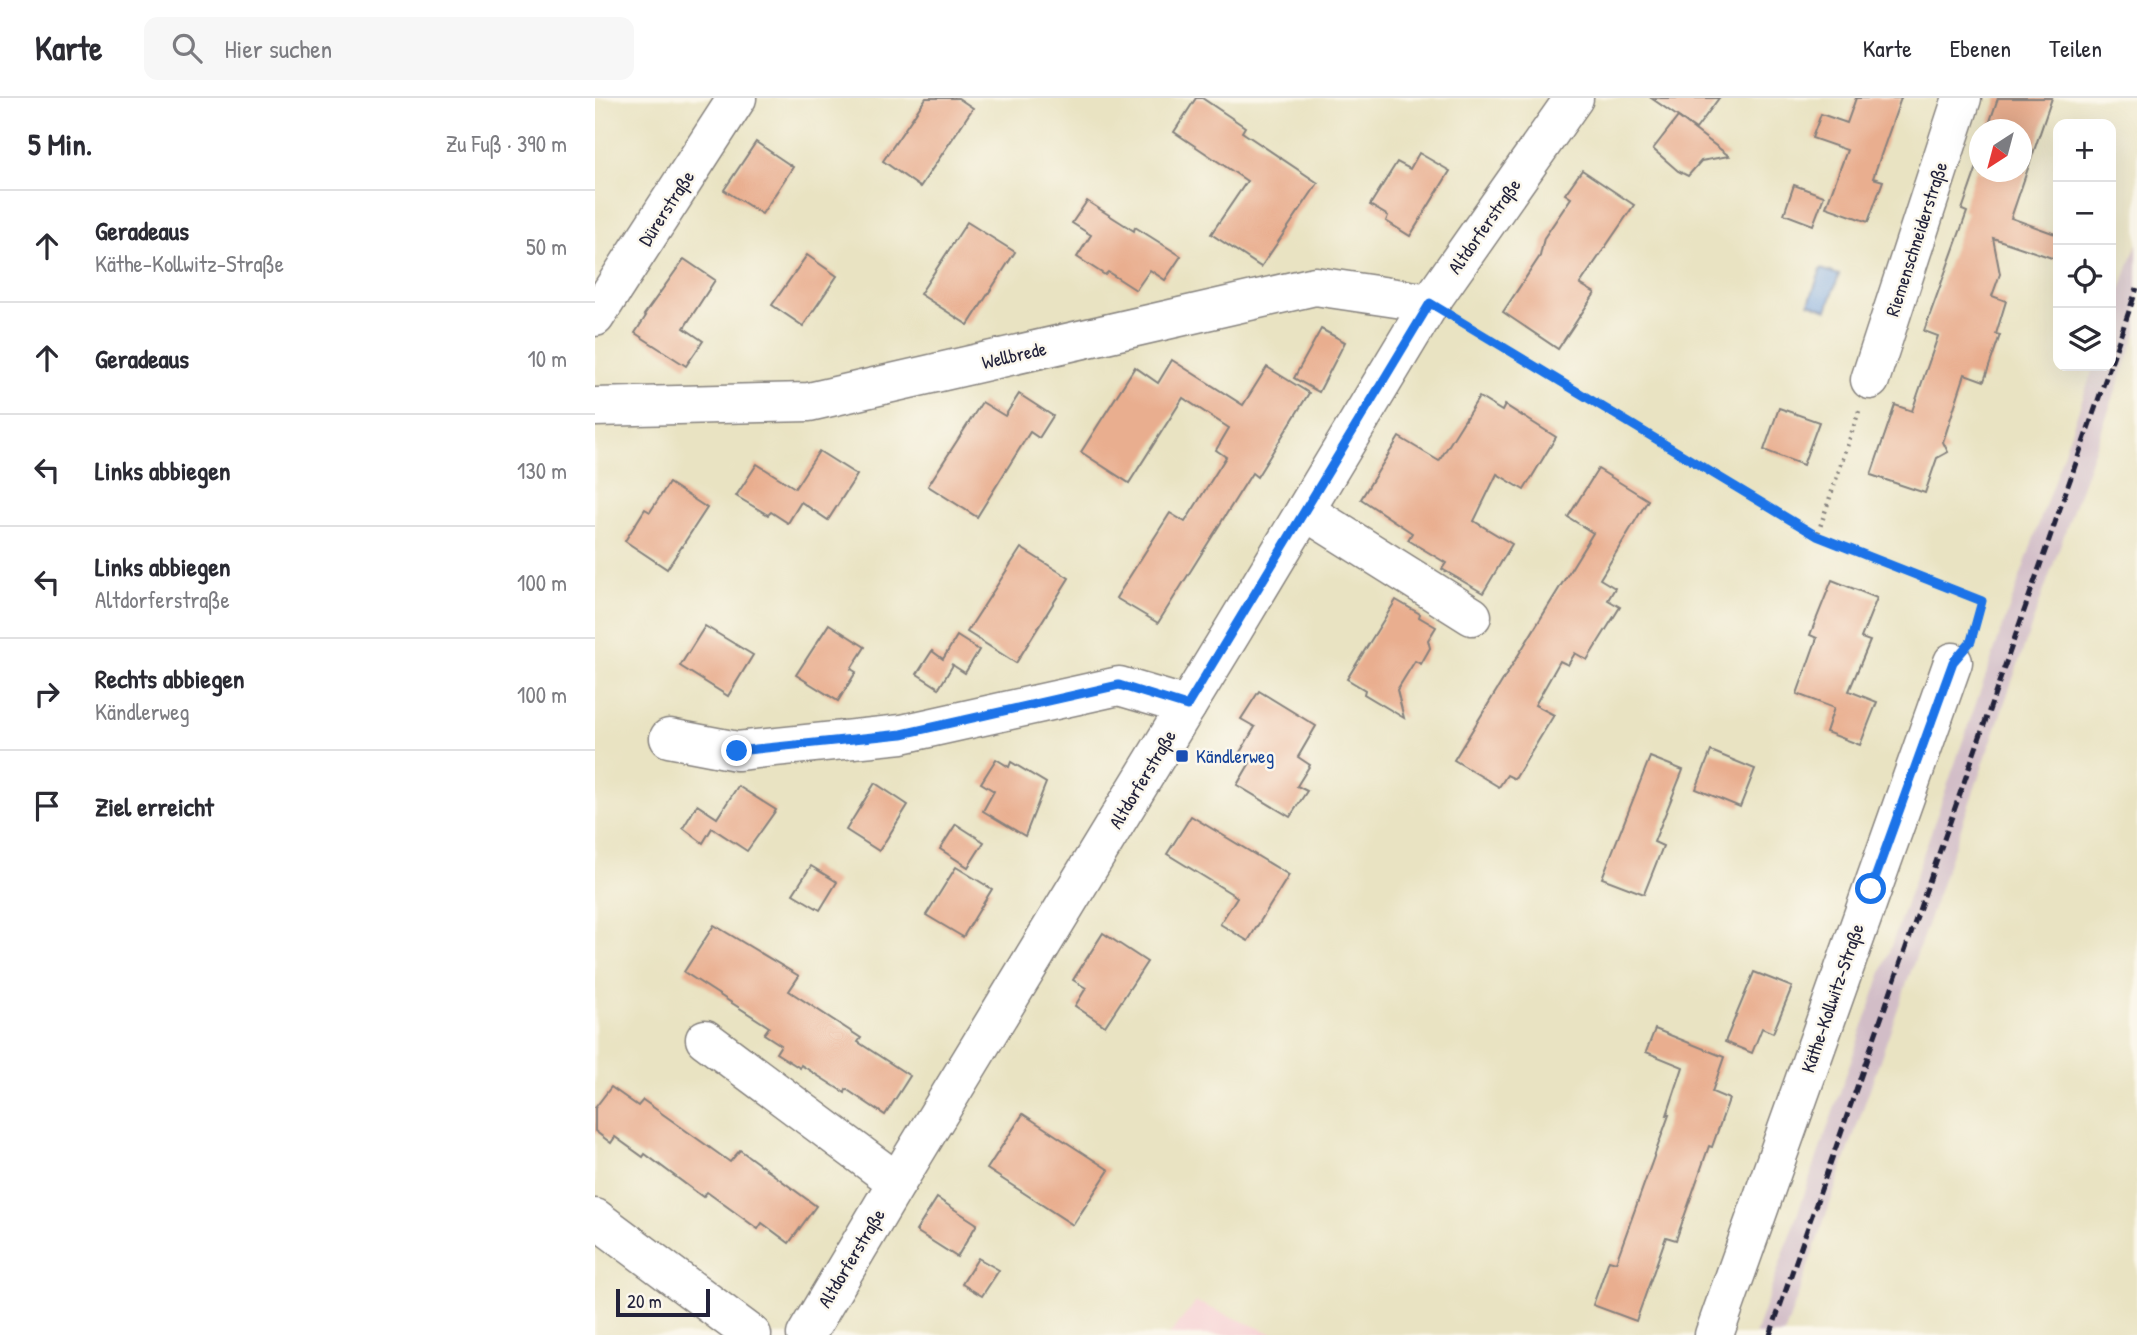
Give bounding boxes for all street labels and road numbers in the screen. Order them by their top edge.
street label: Riemenschneiderstraße [1879,158,1953,320]
street label: Dürerstraße [632,165,700,251]
street label: Altdorferstraße [1441,173,1527,279]
street label: Wellbrede [979,335,1049,375]
street label: Altdorferstraße [1102,724,1182,833]
street label: Käthe-Kollwitz-Straße [1794,920,1870,1076]
street label: Altdorferstraße [811,1203,891,1312]

